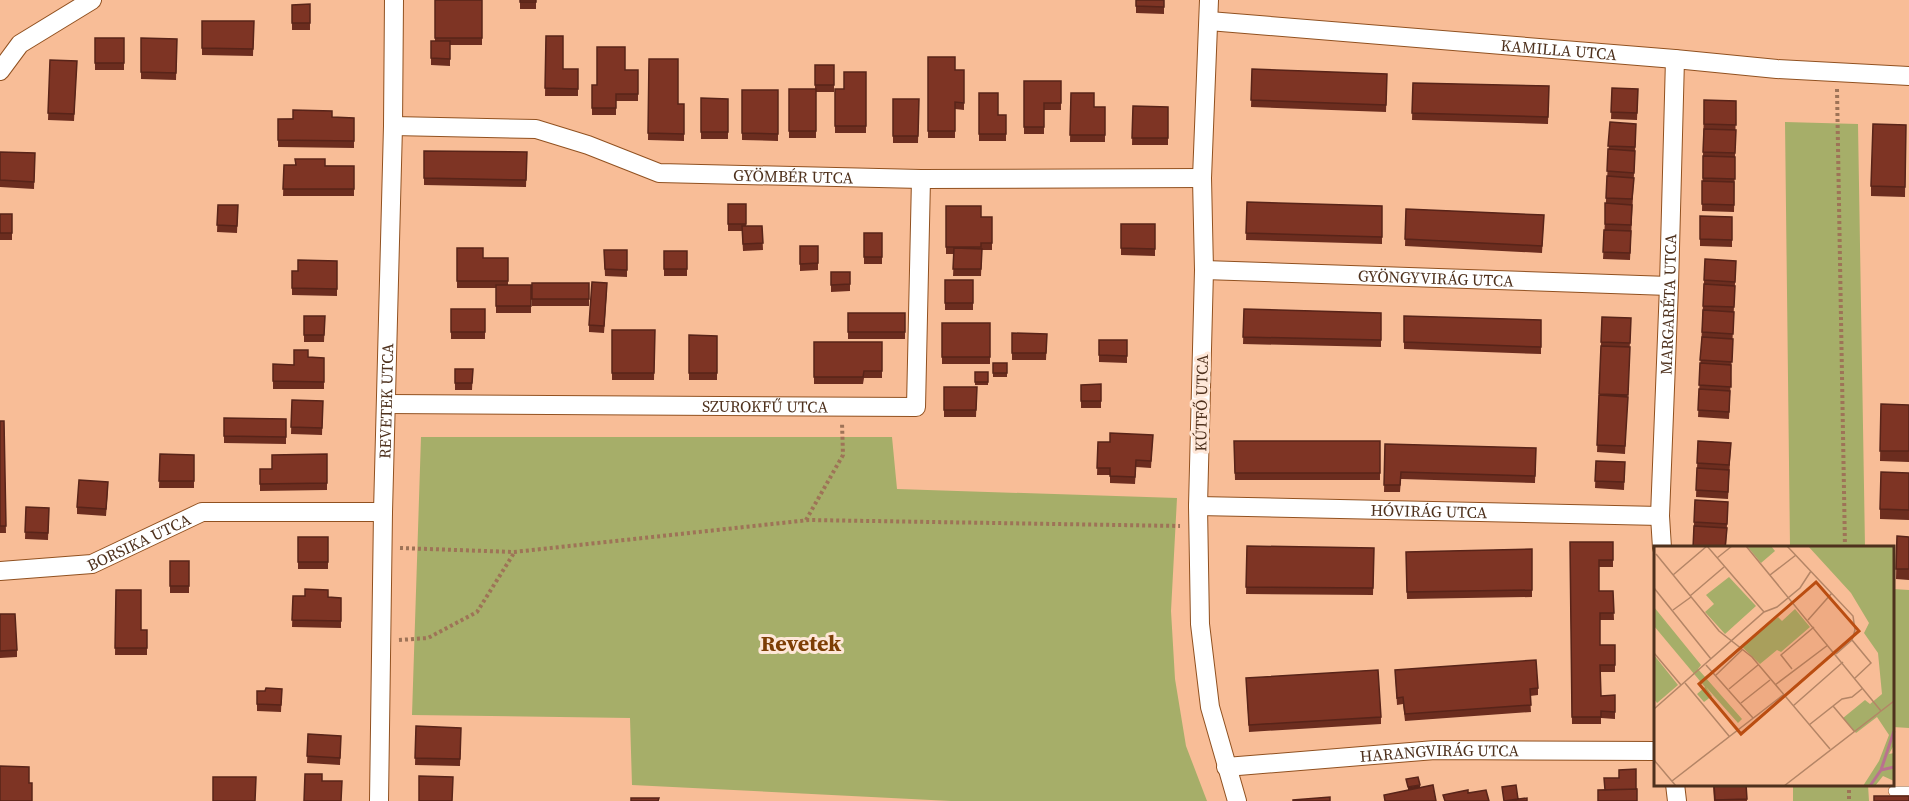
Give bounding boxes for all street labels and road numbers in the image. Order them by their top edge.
street label: KAMILLA UTCA [1500,34,1618,65]
street label: GYÖMBÉR UTCA [733,164,854,188]
street label: MARGARÉTA UTCA [1655,233,1681,375]
street label: GYÖNGYVIRÁG UTCA [1358,264,1515,292]
street label: REVETEK UTCA [373,343,398,459]
street label: KÚTFŐ UTCA [1189,354,1213,452]
street label: SZUROKFŰ UTCA [702,395,828,418]
street label: HÓVIRÁG UTCA [1370,499,1488,523]
street label: BORSIKA UTCA [83,508,195,576]
street label: HARANGVIRÁG UTCA [1359,739,1520,767]

